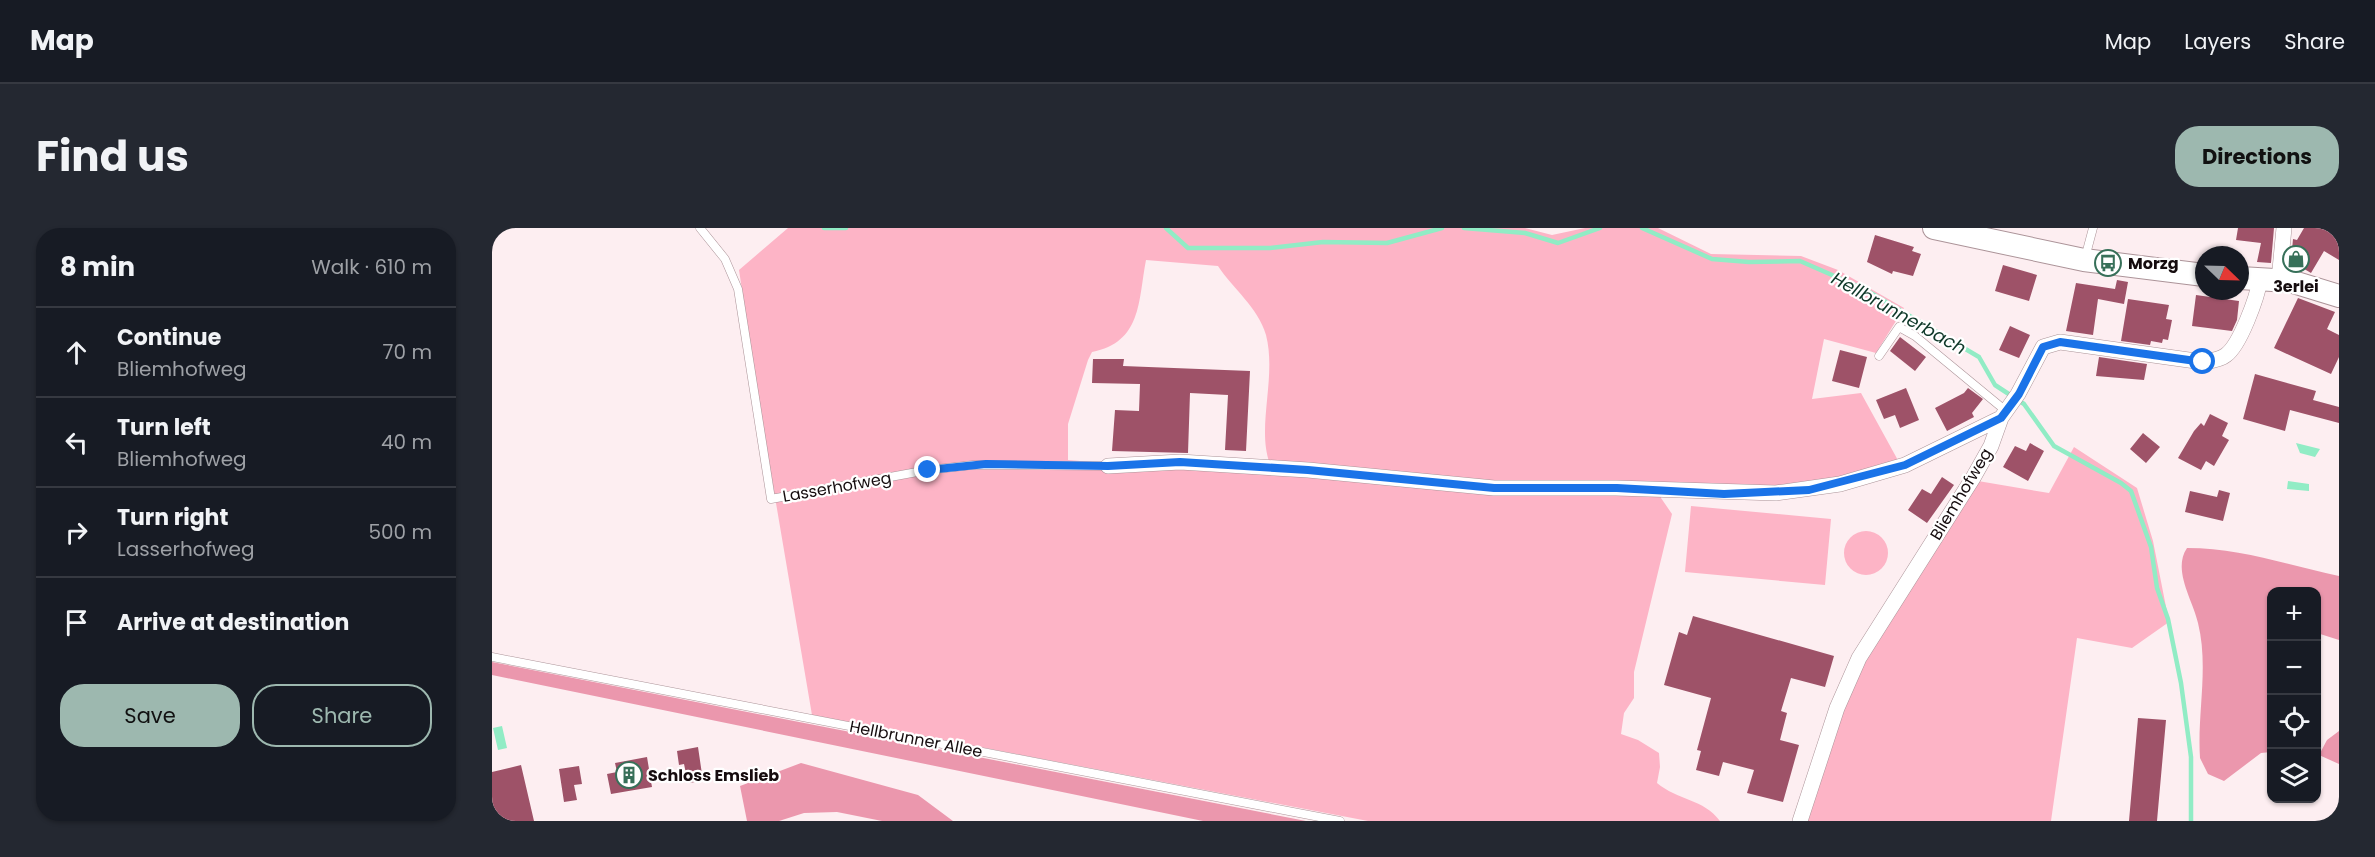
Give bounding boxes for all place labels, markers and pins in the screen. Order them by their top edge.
shop icon: 3erlei [2281,244,2311,274]
bus stop icon: Morzg [2093,248,2123,278]
place label: Morzg [2128,252,2179,275]
place label: 3erlei [2273,275,2319,298]
building icon: Schloss Emslieb [614,760,644,790]
place label: Schloss Emslieb [648,764,779,787]

